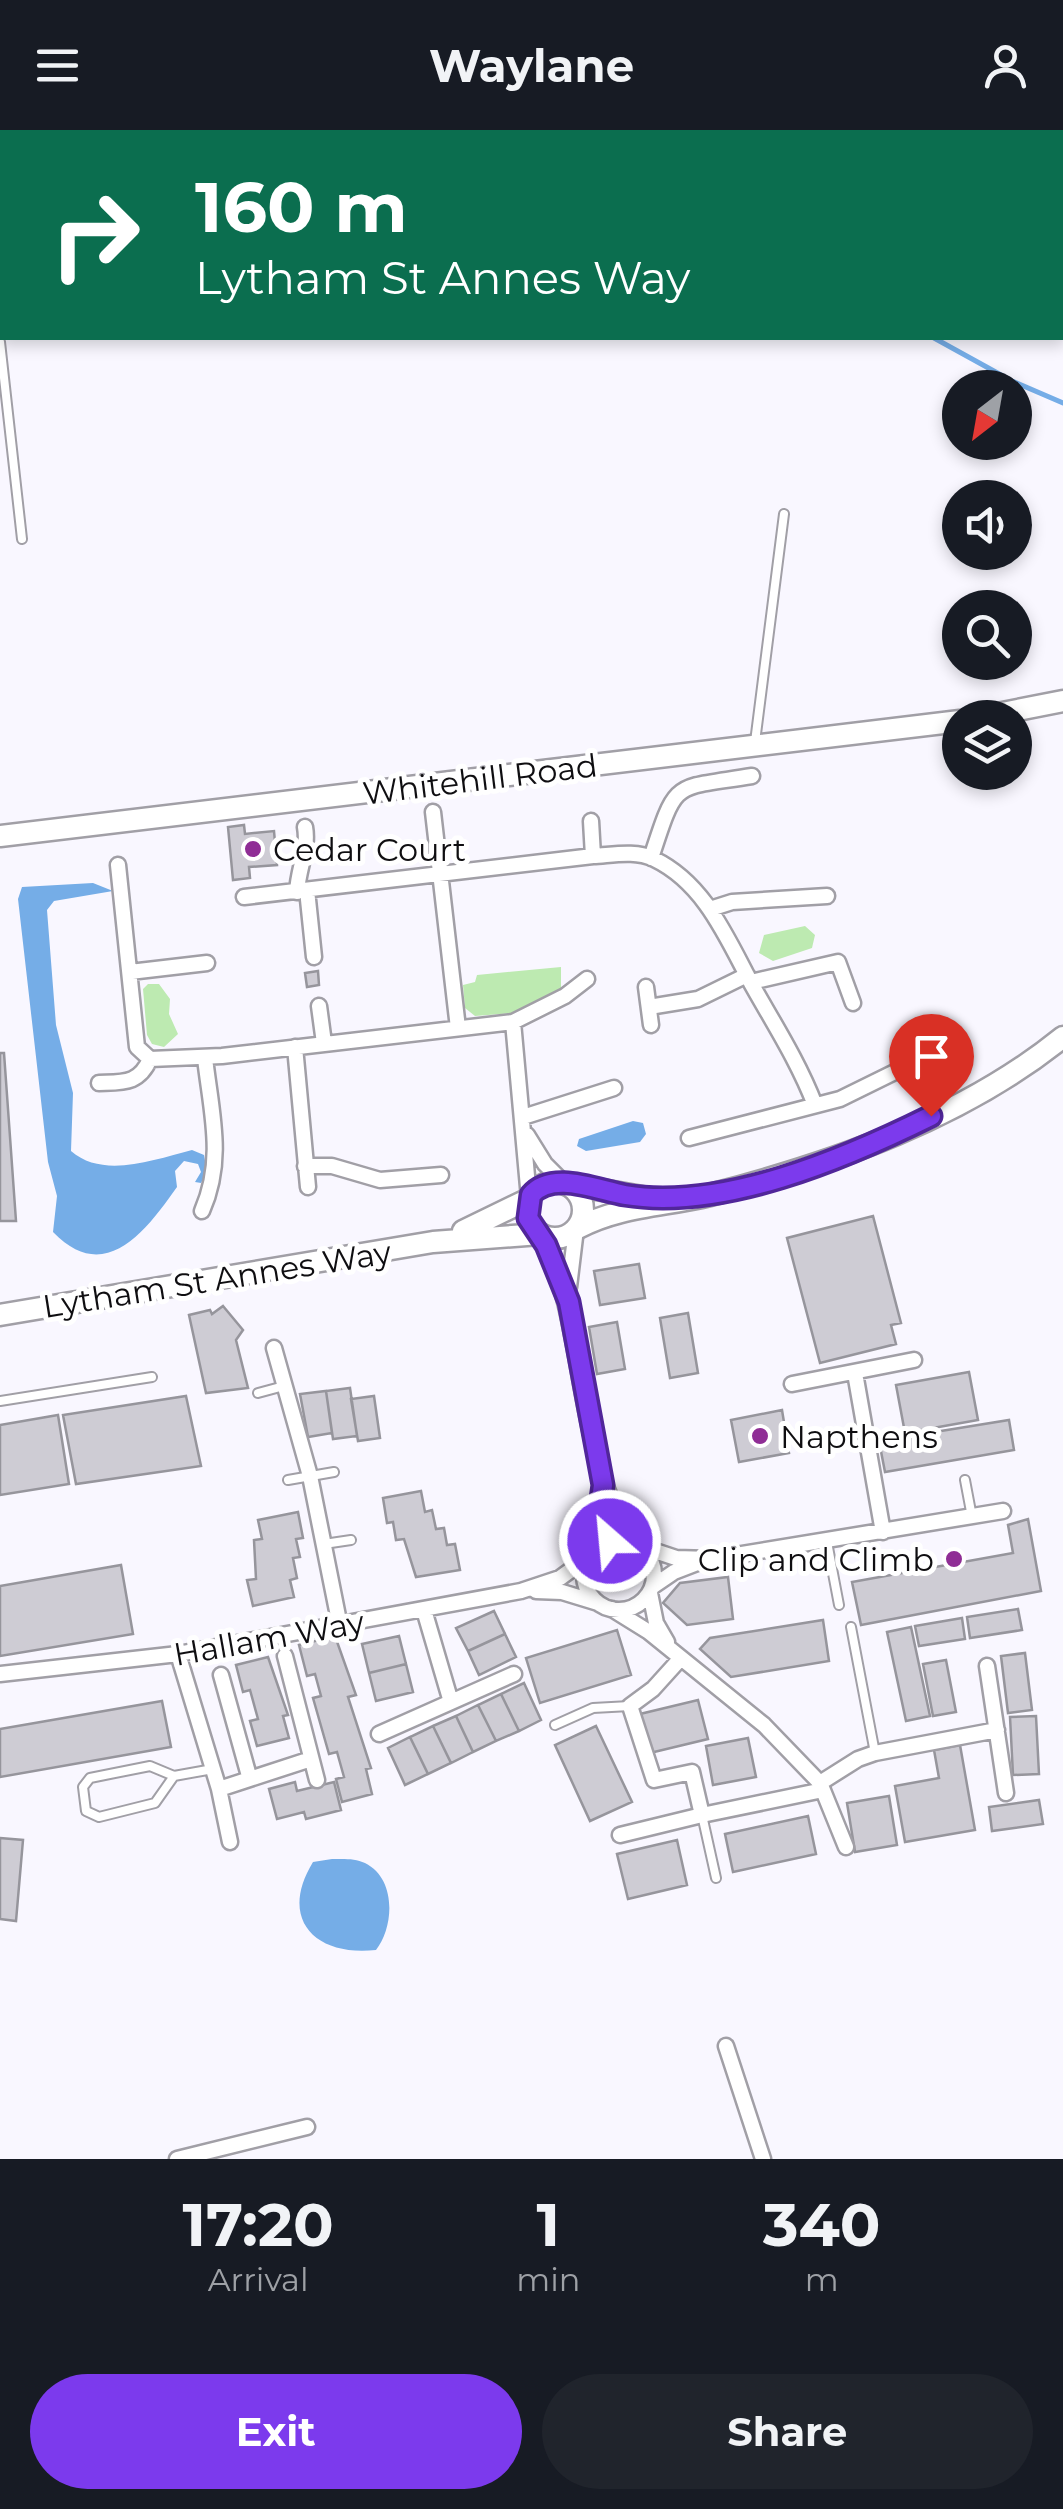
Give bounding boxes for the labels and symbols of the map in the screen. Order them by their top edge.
north arrow [942,370,1032,460]
street label: Whitehill Road [360,745,600,813]
place label: Cedar Court [273,830,466,869]
marker: Cedar Court [242,838,264,860]
pin [889,1014,974,1117]
street label: Lytham St Annes Way [40,1232,395,1326]
place label: Napthens [780,1417,938,1456]
marker: Napthens [749,1425,771,1447]
position arrow [558,1489,662,1593]
place label: Clip and Climb [698,1540,934,1579]
marker: Clip and Climb [943,1548,965,1570]
street label: Hallam Way [171,1602,368,1674]

